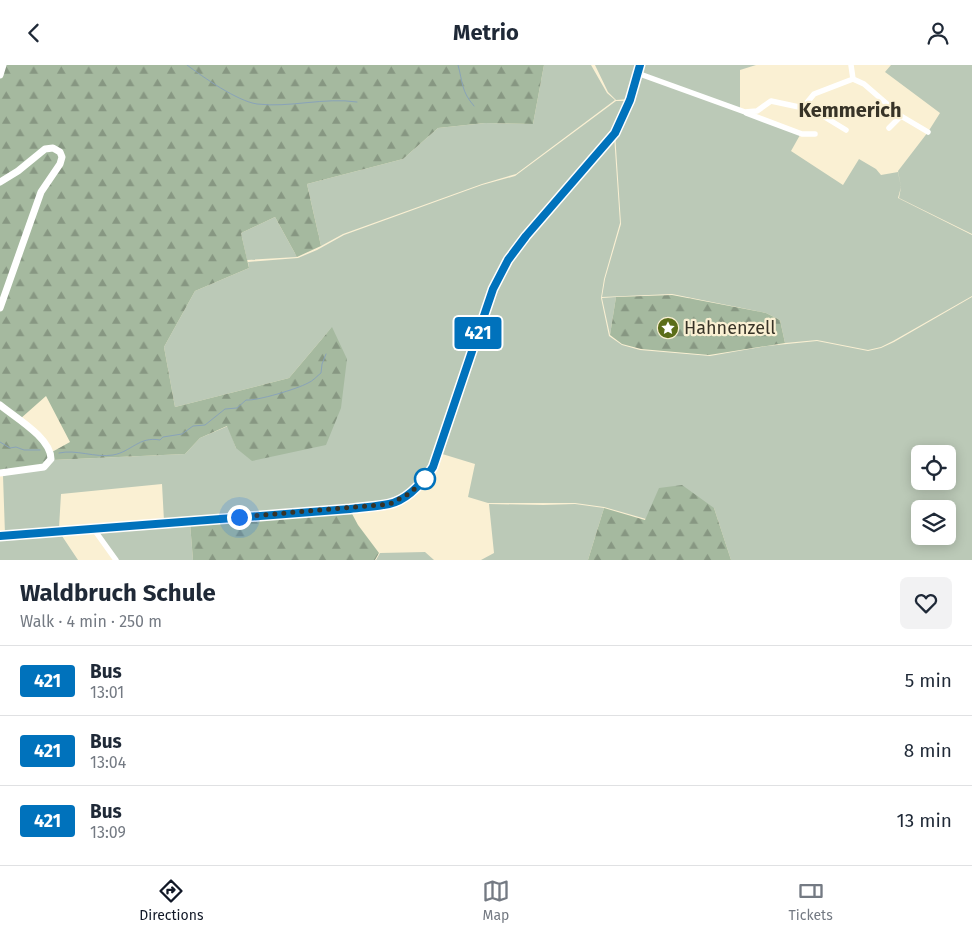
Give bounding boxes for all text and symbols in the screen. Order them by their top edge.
icon: back [20,19,48,47]
text: Metrio [453,19,519,46]
icon: person [924,19,952,47]
district label: Kemmerich [799,98,901,122]
place icon: Hahnenzell [656,316,680,340]
line badge: 421 [449,317,507,349]
place label: Hahnenzell [684,317,776,339]
text: 421 [464,322,492,344]
map controls [911,445,956,545]
button: locate [911,445,956,490]
unlabelled marker [414,468,436,490]
button: layers [911,500,956,545]
your location [227,505,252,530]
button: heart [900,577,952,629]
text: Waldbruch Schule [20,579,216,607]
text: Walk · 4 min · 250 m [20,612,162,631]
text: Bus [90,660,122,683]
text: 5 min [905,669,952,692]
text: 421 [34,670,61,692]
text: 13:01 [90,683,124,702]
text: Bus [90,730,122,753]
text: 8 min [904,739,952,762]
text: 421 [34,740,61,762]
text: 13:04 [90,753,126,772]
text: Bus [90,800,122,823]
text: 13 min [896,809,952,832]
text: 421 [34,810,61,832]
text: 13:09 [90,823,126,842]
tab: Directions [139,877,203,924]
tab: Map [482,877,510,924]
tab: Tickets [789,877,833,924]

